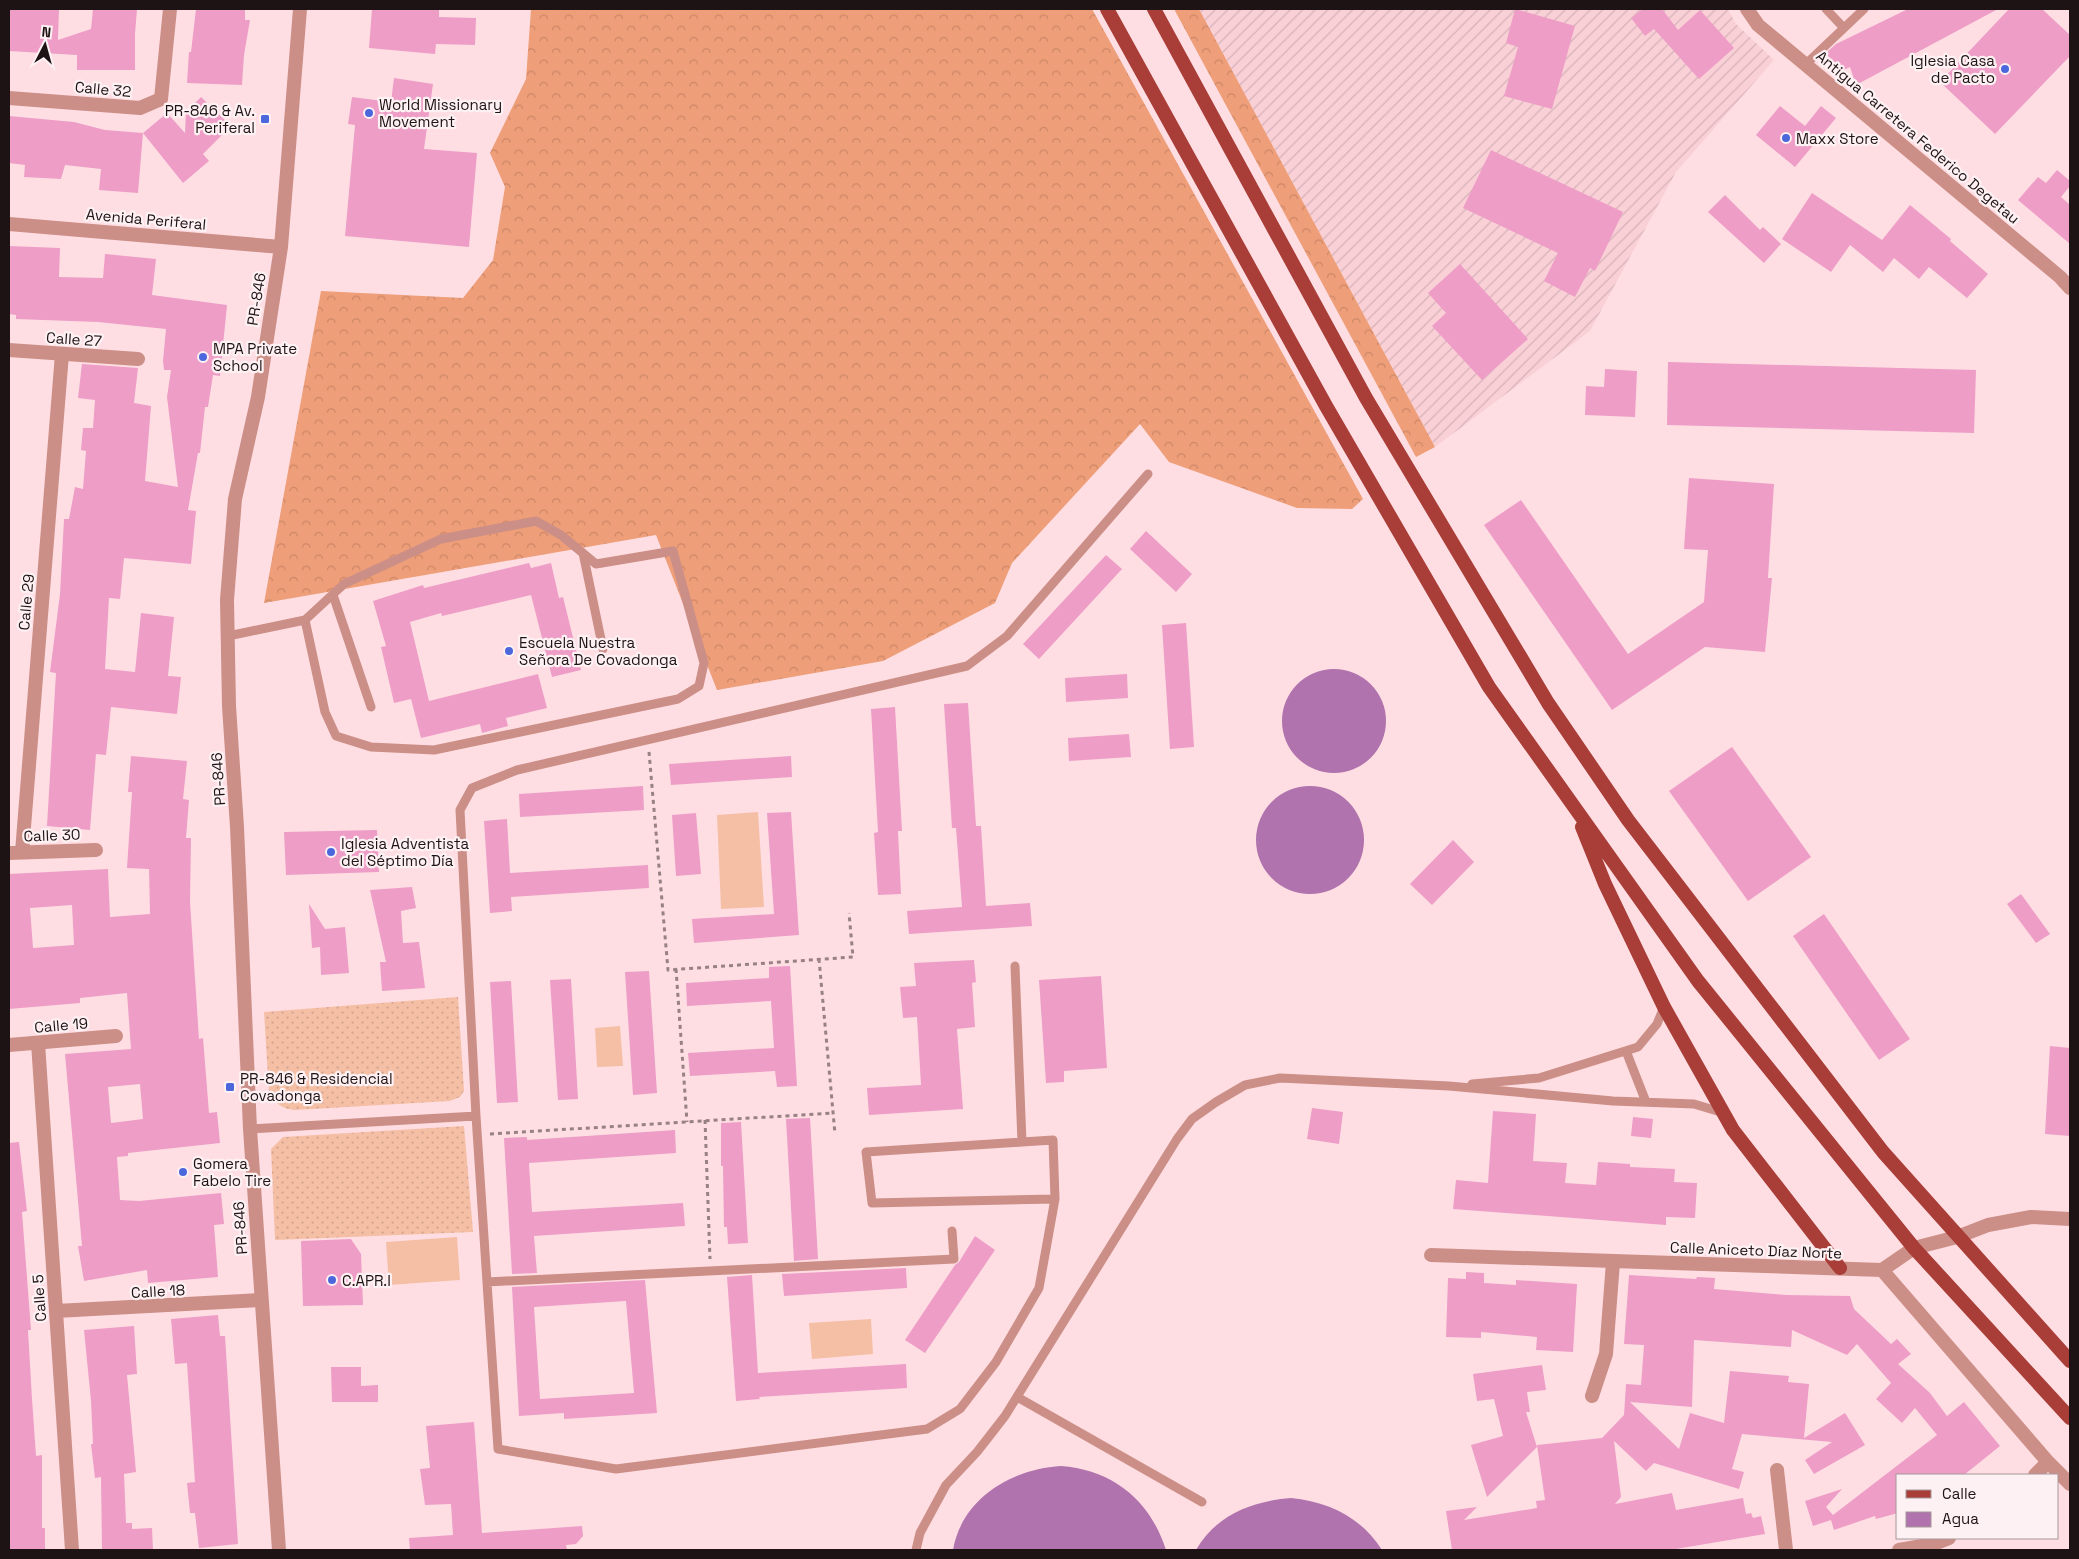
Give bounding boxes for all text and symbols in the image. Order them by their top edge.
north arrow [20,20,70,70]
text: N [41,23,52,42]
street label: Antigua Carretera Federico Degetau [1812,46,2024,228]
place label: Iglesia Casa de Pacto [1910,51,1995,87]
marker: Iglesia Casa de Pacto [1999,63,2011,75]
street label: Calle 32 [74,77,132,101]
place label: World Missionary Movement [379,95,502,131]
place label: PR-846 & Av. Periferal [165,101,255,137]
marker: World Missionary Movement [363,107,375,119]
marker: PR-846 & Av. Periferal [259,113,271,125]
place label: Maxx Store [1796,129,1879,148]
marker: Maxx Store [1780,132,1792,144]
street label: Avenida Periferal [85,204,207,234]
street label: PR-846 [242,271,270,327]
street label: Calle 27 [46,328,102,350]
place label: MPA Private School [213,339,297,375]
marker: MPA Private School [197,351,209,363]
street label: Calle 29 [14,573,38,631]
place label: Escuela Nuestra Señora De Covadonga [519,633,678,669]
marker: Escuela Nuestra Señora De Covadonga [503,645,515,657]
street label: PR-846 [207,752,229,806]
street label: Calle 30 [23,825,81,845]
place label: Iglesia Adventista del Séptimo Día [341,834,470,870]
marker: Iglesia Adventista del Séptimo Día [325,846,337,858]
street label: Calle 19 [33,1013,89,1037]
place label: PR-846 & Residencial Covadonga [240,1069,393,1105]
marker: PR-846 & Residencial Covadonga [224,1081,236,1093]
place label: Gomera Fabelo Tire [193,1154,271,1190]
marker: Gomera Fabelo Tire [177,1166,189,1178]
street label: PR-846 [229,1201,251,1255]
street label: Calle Aniceto Díaz Norte [1670,1238,1842,1263]
place label: C.APR.I [342,1271,391,1290]
street label: Calle 5 [28,1274,50,1322]
marker: C.APR.I [326,1274,338,1286]
street label: Calle 18 [131,1280,185,1302]
legend [1896,1474,2059,1539]
text: Calle [1942,1484,1977,1503]
text: Agua [1942,1509,1979,1528]

